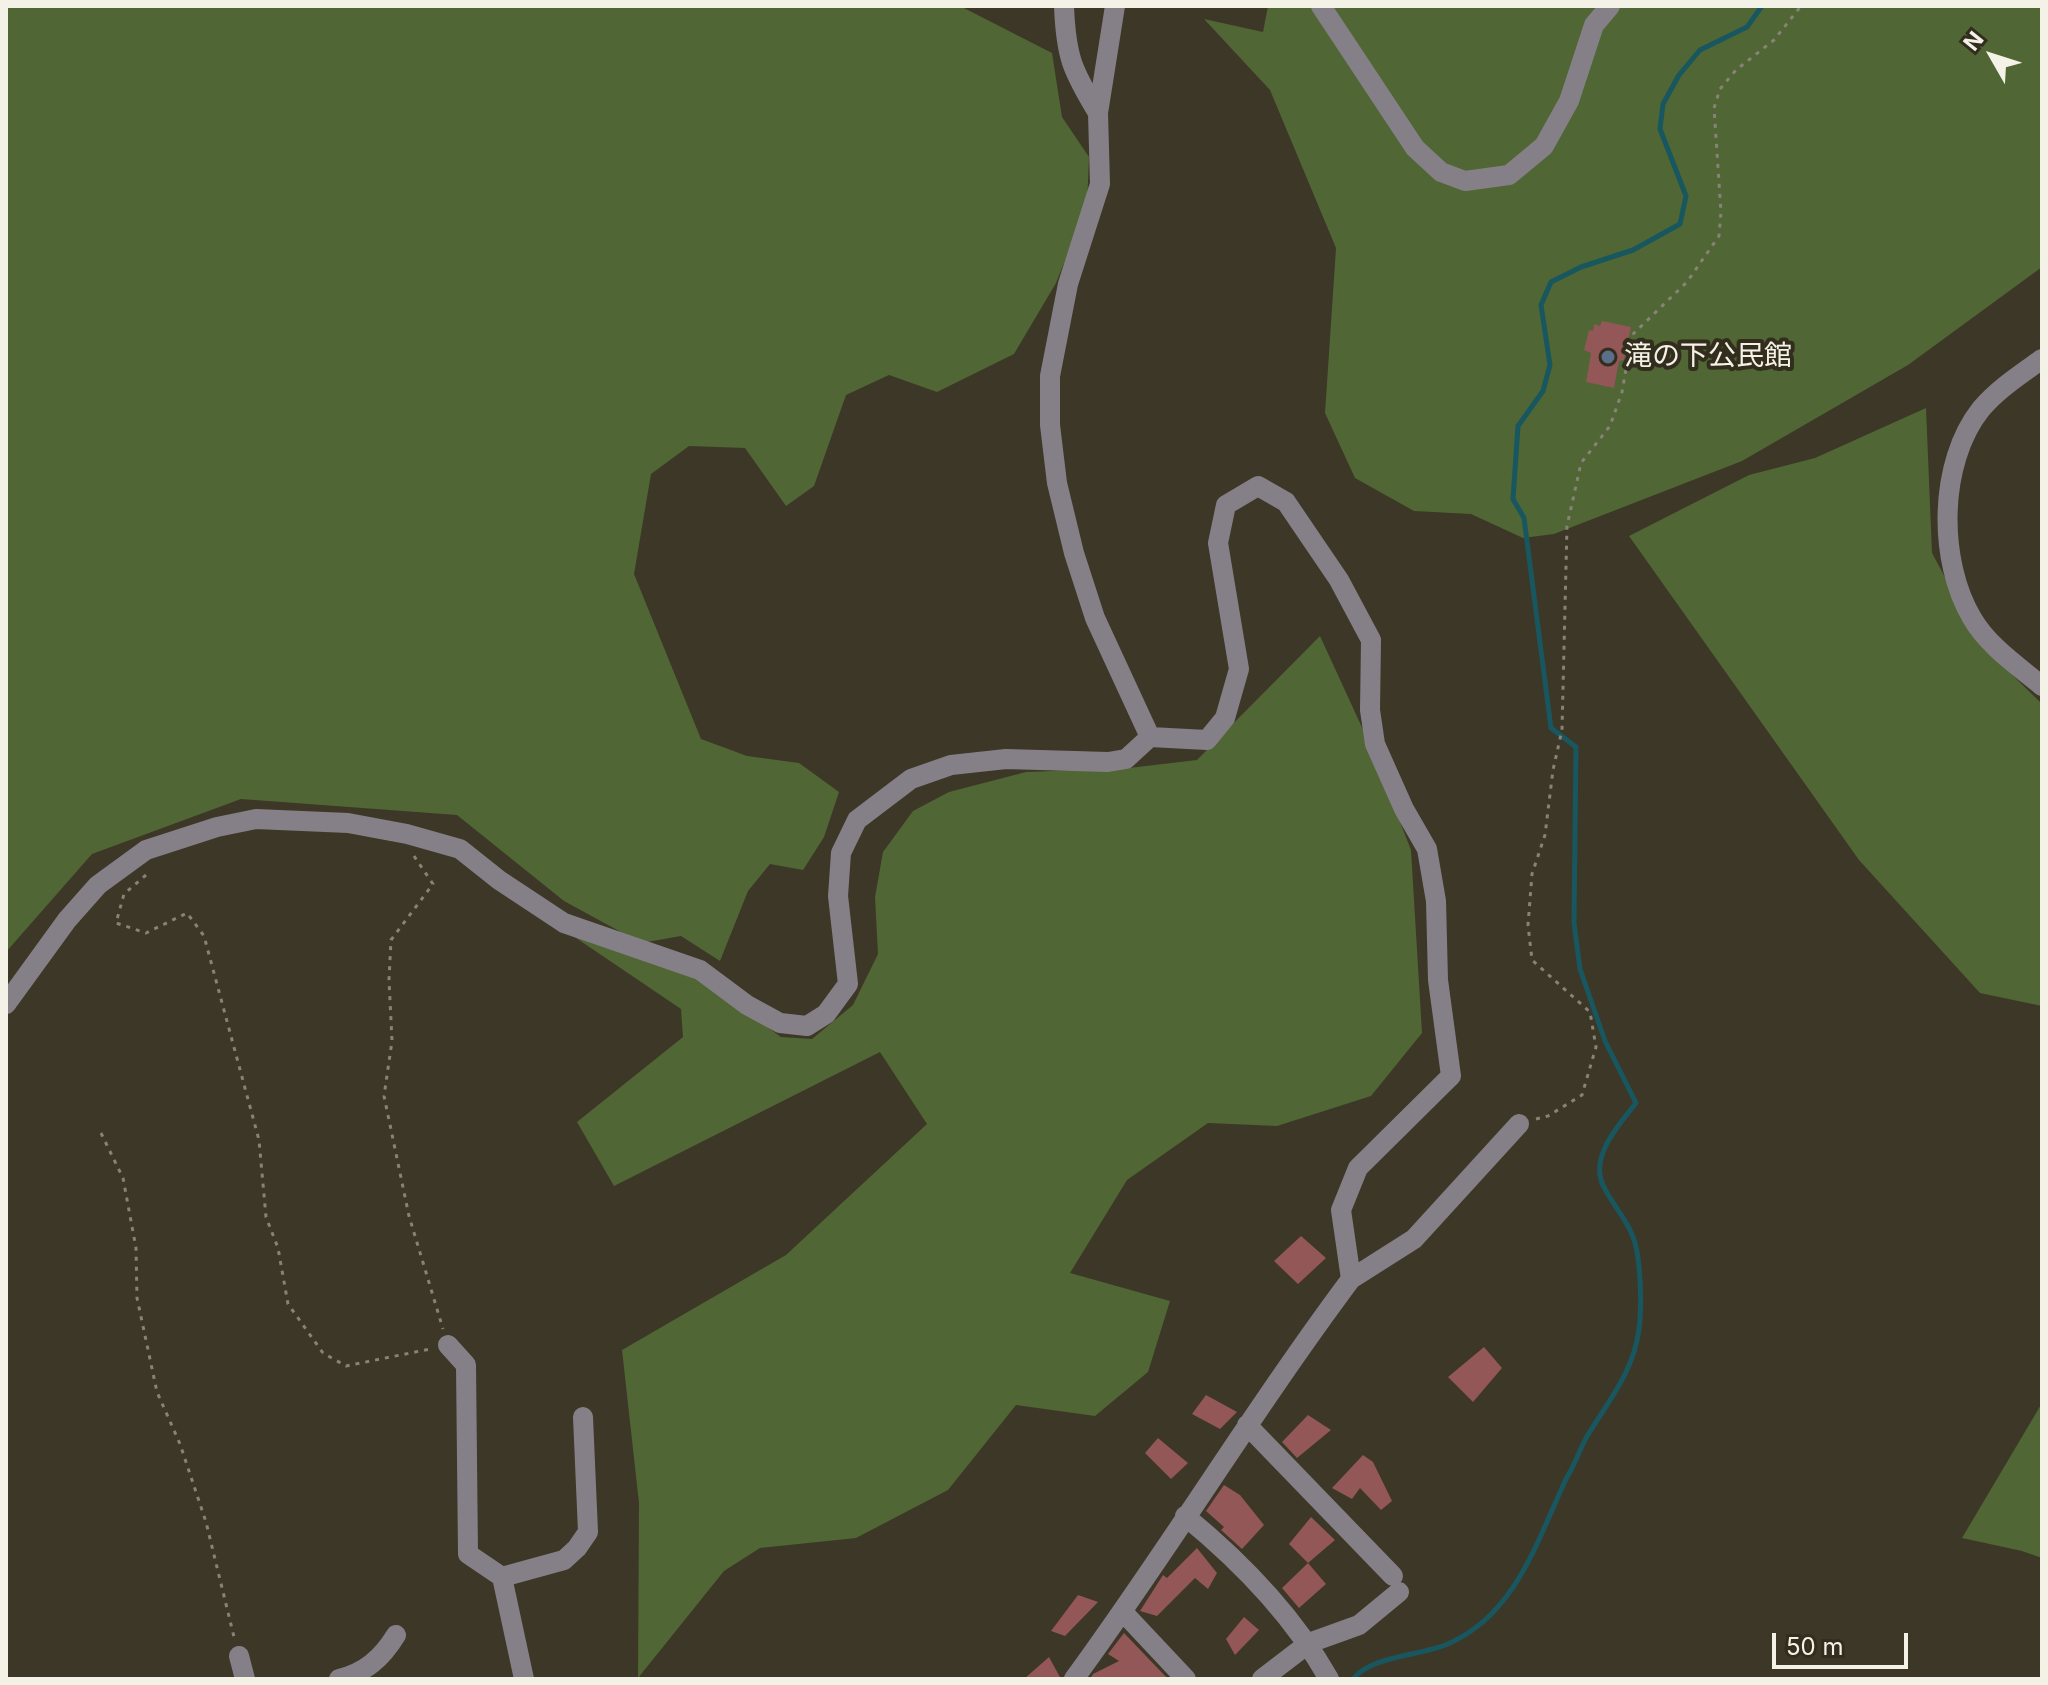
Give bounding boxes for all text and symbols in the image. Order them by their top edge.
north arrow [1952,16,2032,96]
text: N [1958,26,1989,56]
place label: 滝の下公民館 [1624,340,1792,374]
marker: 滝の下公民館 [1599,348,1617,366]
scale bar [1776,1617,1912,1667]
text: 50 m [1786,1632,1844,1661]

